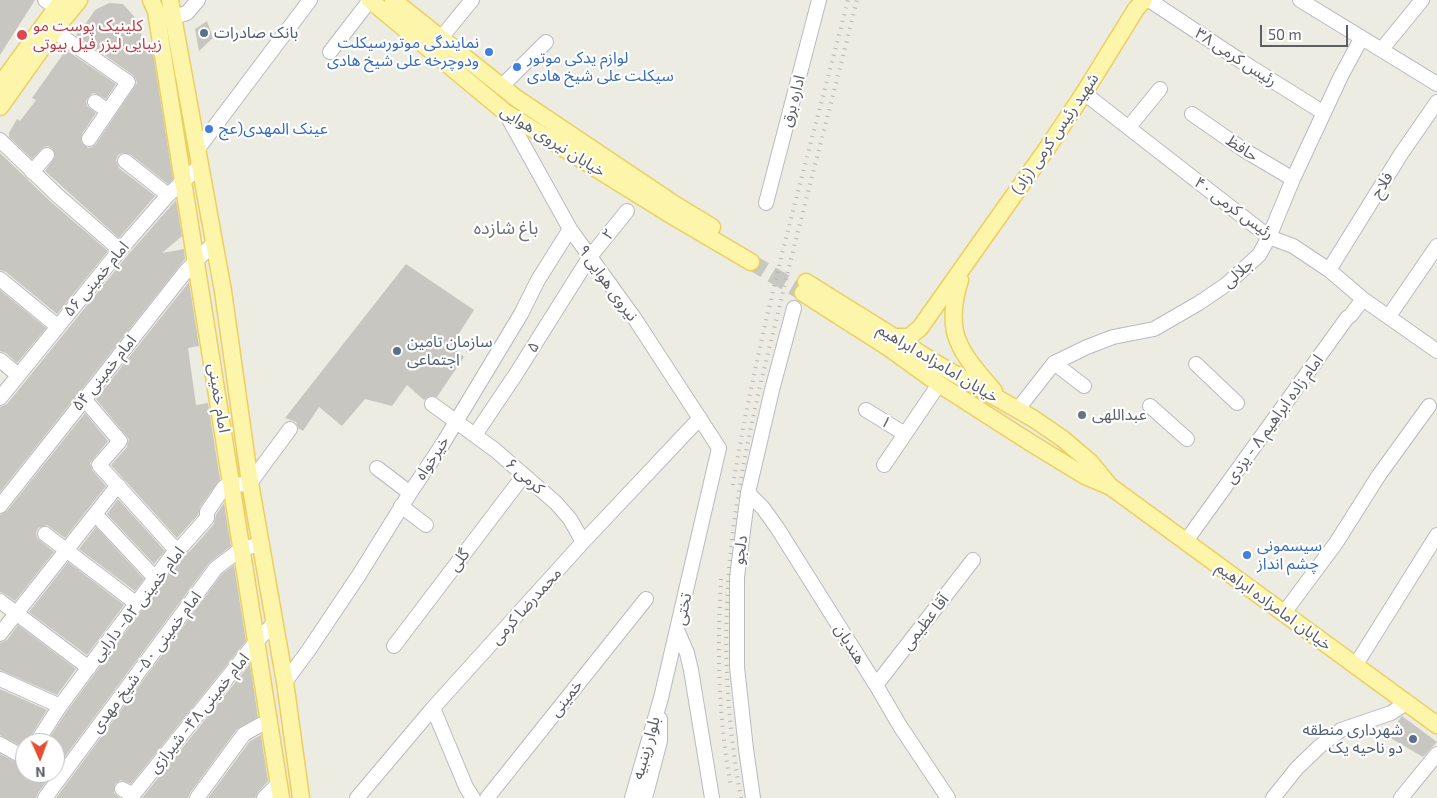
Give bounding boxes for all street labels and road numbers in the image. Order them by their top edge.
street label: رئیس کرمی ۳۸ [1191,23,1281,91]
street label: شهید رئیس کرمی (زاد) [1007,69,1103,199]
street label: اداره برق [777,73,809,129]
street label: خیابان نیروی هوایی [497,101,609,181]
street label: حافظ [1222,131,1262,165]
street label: فلاح [1367,168,1397,202]
street label: رئیس کرمی ۴۰ [1190,173,1278,243]
street label: ۲ [598,224,618,244]
street label: امام خمینی ۵۶ [59,238,133,320]
street label: نیروی هوایی ۹ [574,241,642,325]
street label: جلالی [1219,254,1257,292]
street label: خیابان امامزاده ابراهیم [874,319,1002,407]
street label: امام خمینی ۵۴ [68,331,140,415]
street label: ۵ [522,338,544,356]
street label: امام زاده ابراهیم ۸ - یزدی [1221,351,1327,487]
street label: امام خمینی [204,362,234,434]
street label: ۱ [877,411,895,433]
street label: خیرخواه [411,432,453,484]
street label: کرمی ۶ [502,454,548,498]
street label: دلجو [728,534,752,566]
street label: امام خمینی ۵۲- دارایی [87,543,189,665]
street label: گلی [444,545,474,575]
street label: خیابان امامزاده ابراهیم [1212,558,1336,654]
street label: محمدرضا کرمی [486,564,566,648]
street label: امام خمینی ۵۰- شیخ مهدی [86,587,206,737]
street label: آقا عظیمی [897,590,953,654]
street label: تختی [670,591,696,627]
street label: هندیان [830,620,870,668]
street label: امام خمینی ۴۸- شیرازی [145,649,253,777]
street label: خمینی [545,676,587,720]
street label: بلوار زینبیه [628,714,664,782]

